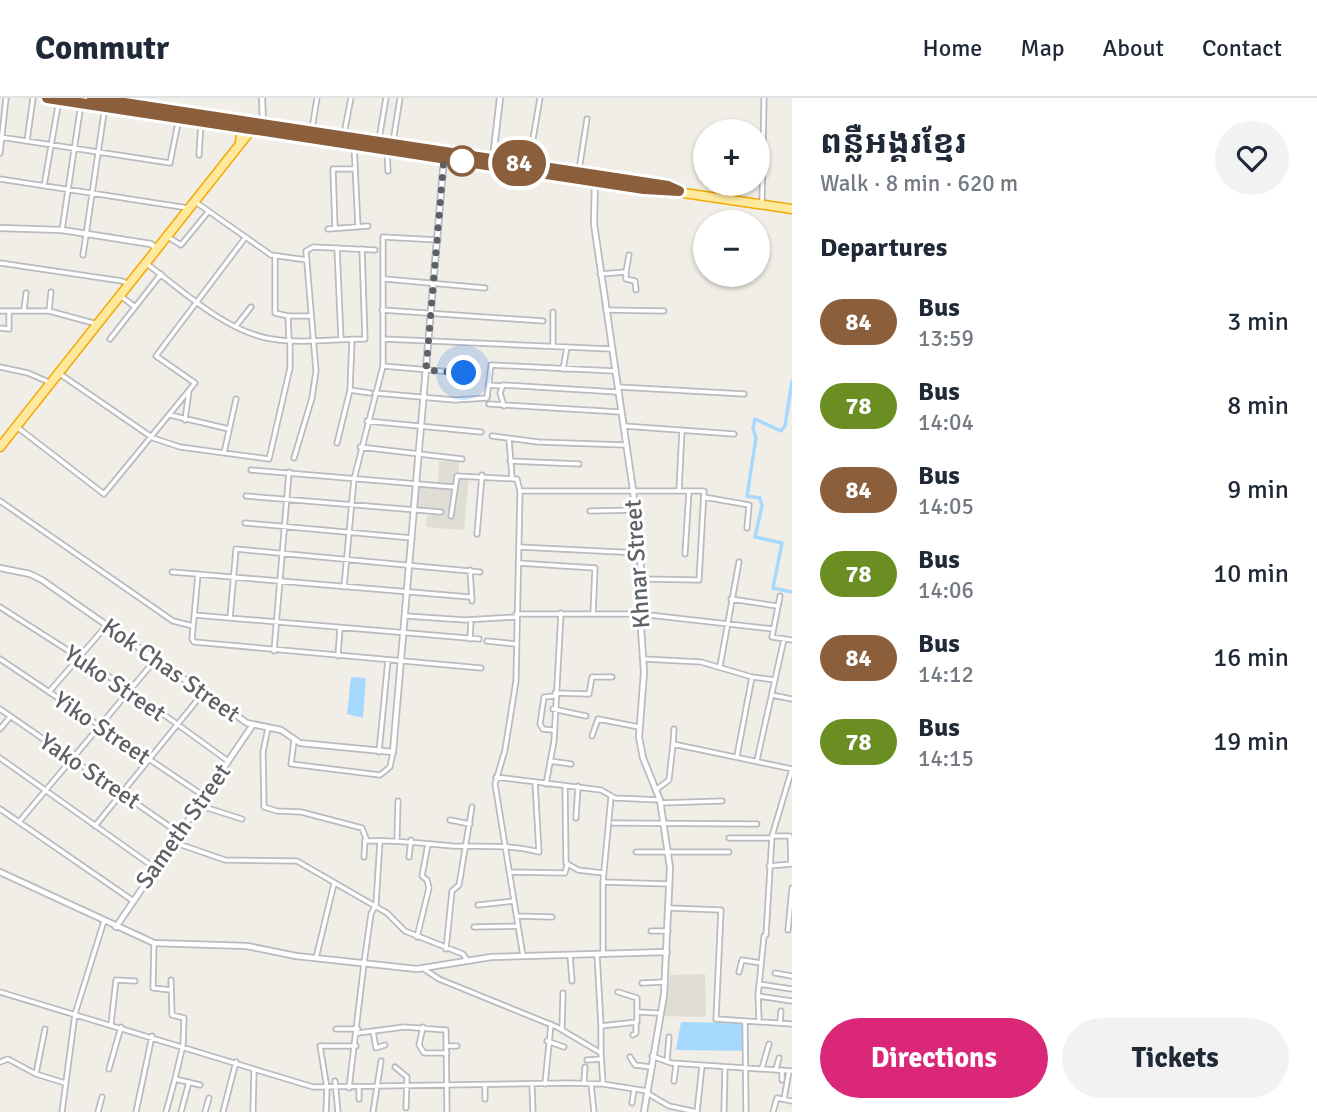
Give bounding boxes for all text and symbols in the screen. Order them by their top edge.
text: Commutr [35,28,169,69]
text: Home [922,33,982,63]
text: Map [1020,33,1065,63]
text: About [1103,33,1164,63]
text: Contact [1202,33,1282,63]
map controls [693,119,770,287]
button: + [693,119,770,196]
button: heart [1215,121,1289,195]
text: ពន្លឺអង្គរខ្មែរ [820,122,967,163]
line badge: 84 [488,140,550,186]
unlabelled marker [447,146,477,176]
text: 84 [506,148,532,178]
text: Walk · 8 min · 620 m [820,169,1018,198]
button: − [693,210,770,287]
text: Departures [820,232,947,264]
text: Bus [918,292,960,324]
text: 3 min [1227,306,1289,338]
text: 84 [846,307,871,337]
text: 13:59 [918,324,974,353]
your location [446,355,481,390]
text: Bus [918,376,960,408]
text: 8 min [1227,390,1289,422]
text: 78 [846,391,871,421]
text: 14:04 [918,408,974,437]
text: Bus [918,460,960,492]
text: 9 min [1227,474,1289,506]
text: 84 [846,475,871,505]
text: 14:05 [918,492,974,521]
street label: Khnar Street [618,498,656,630]
text: Bus [918,544,960,576]
text: 10 min [1213,558,1289,590]
text: 78 [846,559,871,589]
text: 14:06 [918,576,974,605]
street label: Kok Chas Street [96,611,246,729]
text: Bus [918,628,960,660]
street label: Yuko Street [58,638,172,728]
text: 16 min [1213,642,1289,674]
text: 84 [846,643,871,673]
text: 14:12 [918,660,974,689]
street label: Yiko Street [48,685,156,771]
text: Bus [918,712,960,744]
street label: Yako Street [34,726,146,816]
text: 19 min [1213,726,1289,758]
text: 78 [846,727,871,757]
text: 14:15 [918,744,974,773]
street label: Sameth Street [129,758,237,894]
button: Directions [820,1018,1048,1098]
button: Tickets [1062,1018,1289,1098]

